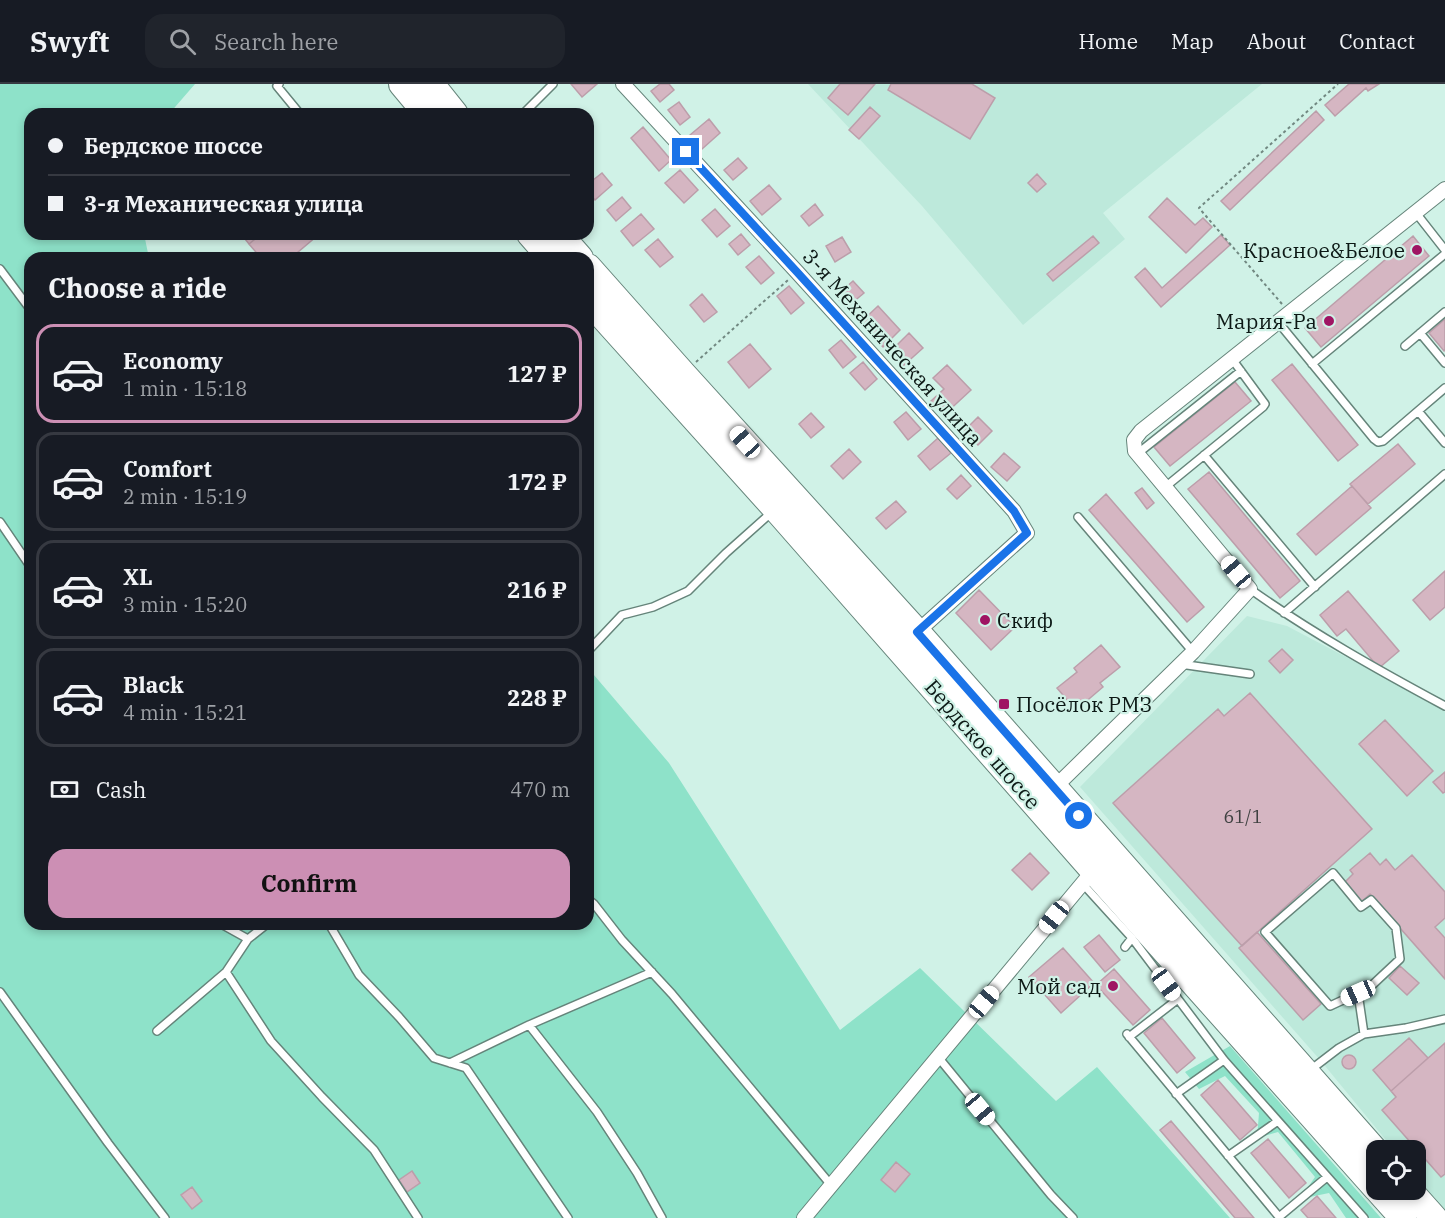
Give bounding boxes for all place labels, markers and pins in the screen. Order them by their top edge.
place label: Красное&Белое [1243,236,1405,264]
marker: Красное&Белое [1410,243,1424,257]
place label: Мария-Ра [1216,307,1317,335]
marker: Мария-Ра [1322,314,1336,328]
place label: Скиф [997,606,1053,634]
marker: Скиф [978,613,992,627]
place label: Посёлок РМЗ [1016,690,1152,718]
marker: Посёлок РМЗ [997,697,1011,711]
place label: Мой сад [1017,972,1101,1000]
marker: Мой сад [1106,979,1120,993]

